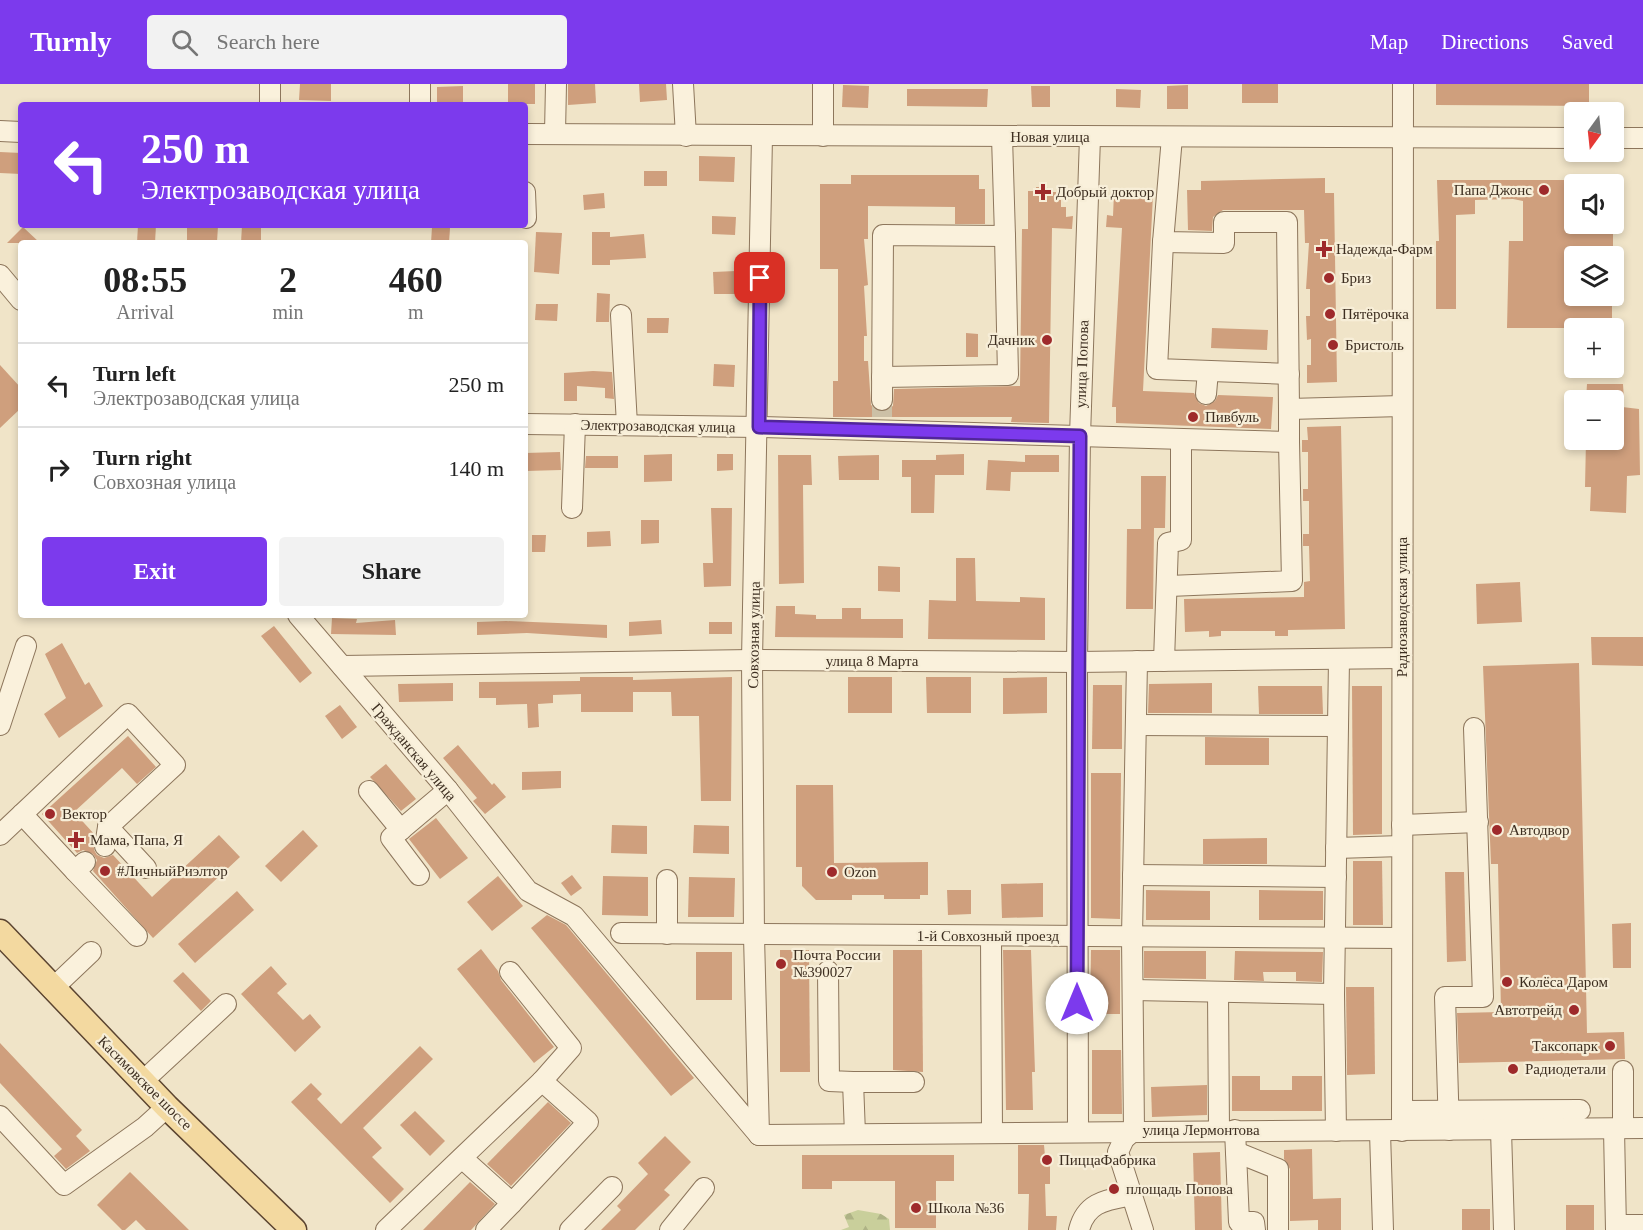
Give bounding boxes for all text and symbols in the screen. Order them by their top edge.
search box [147,15,567,69]
text: Turnly [30,26,111,57]
icon: search [168,26,201,59]
text: Search here [216,29,320,54]
text: Map [1370,30,1408,54]
text: Directions [1441,30,1529,54]
text: Saved [1562,30,1613,54]
north arrow [1564,102,1624,162]
map controls [1564,102,1624,450]
icon: left [42,126,120,204]
text: 250 m [141,126,250,172]
street label: Новая улица [1010,129,1090,145]
button: sound [1564,174,1624,234]
text: Электрозаводская улица [141,175,420,205]
place label: Папа Джонс [1454,182,1532,198]
marker: Добрый доктор [1034,183,1052,201]
marker: Папа Джонс [1537,183,1551,197]
place label: Добрый доктор [1056,184,1154,200]
place label: Надежда-Фарм [1336,241,1433,257]
marker: Надежда-Фарм [1317,242,1331,256]
button: layers [1564,246,1624,306]
pin [734,252,785,303]
text: 08:55 [103,260,187,300]
text: 2 [279,260,297,300]
text: 460 [389,260,443,300]
icon: arrive [743,261,776,294]
place label: Бриз [1341,270,1371,286]
marker: Бриз [1322,271,1336,285]
text: Arrival [116,301,174,323]
text: min [272,301,304,323]
text: m [408,301,424,323]
place label: Пятёрочка [1342,306,1409,322]
marker: Пятёрочка [1323,307,1337,321]
button: + [1564,318,1624,378]
street label: улица Попова [1072,319,1092,408]
place label: Дачник [988,332,1036,348]
marker: Дачник [1040,333,1054,347]
place label: Бристоль [1345,337,1404,353]
marker: Бристоль [1326,338,1340,352]
text: Turn left [93,361,176,386]
icon: left [42,369,75,402]
text: 250 m [448,372,504,397]
text: Электрозаводская улица [93,387,300,409]
button: − [1564,390,1624,450]
place label: Пивбуль [1205,409,1259,425]
marker: Пивбуль [1186,410,1200,424]
street label: Электрозаводская улица [580,417,736,435]
text: Turn right [93,445,192,470]
icon: right [42,453,75,486]
text: 140 m [448,456,504,481]
text: Совхозная улица [93,471,236,493]
street label: Радиозаводская улица [1394,536,1410,677]
button: Exit [42,537,267,606]
button: Share [279,537,504,606]
street label: Совхозная улица [745,581,763,689]
street label: улица 8 Марта [826,653,919,669]
street label: Гражданская улица [368,700,460,804]
place label: Вектор [62,806,107,822]
marker: Вектор [43,807,57,821]
place label: Автодвор [1509,822,1570,838]
marker: Автодвор [1490,823,1504,837]
marker: Мама, Папа, Я [67,831,85,849]
place label: Мама, Папа, Я [90,832,183,848]
place label: #ЛичныйРиэлтор [117,863,228,879]
marker: #ЛичныйРиэлтор [98,864,112,878]
place label: Ozon [844,864,877,880]
marker: Ozon [825,865,839,879]
street label: 1-й Совхозный проезд [917,928,1060,944]
place label: Почта России №390027 [793,947,881,980]
marker: Почта России №390027 [774,957,788,971]
position arrow [1045,971,1109,1035]
place label: Колёса Даром [1519,974,1609,990]
marker: Колёса Даром [1500,975,1514,989]
place label: Автотрейд [1494,1002,1562,1018]
marker: Автотрейд [1567,1003,1581,1017]
street label: Касимовское шоссе [95,1033,195,1133]
place label: Таксопарк [1532,1038,1599,1054]
marker: Таксопарк [1603,1039,1617,1053]
place label: Радиодетали [1525,1061,1606,1077]
marker: Радиодетали [1506,1062,1520,1076]
street label: улица Лермонтова [1142,1122,1260,1138]
place label: ПиццаФабрика [1059,1152,1156,1168]
marker: ПиццаФабрика [1040,1153,1054,1167]
place label: площадь Попова [1126,1181,1233,1197]
marker: площадь Попова [1107,1182,1121,1196]
place label: Школа №36 [928,1200,1005,1216]
marker: Школа №36 [909,1201,923,1215]

